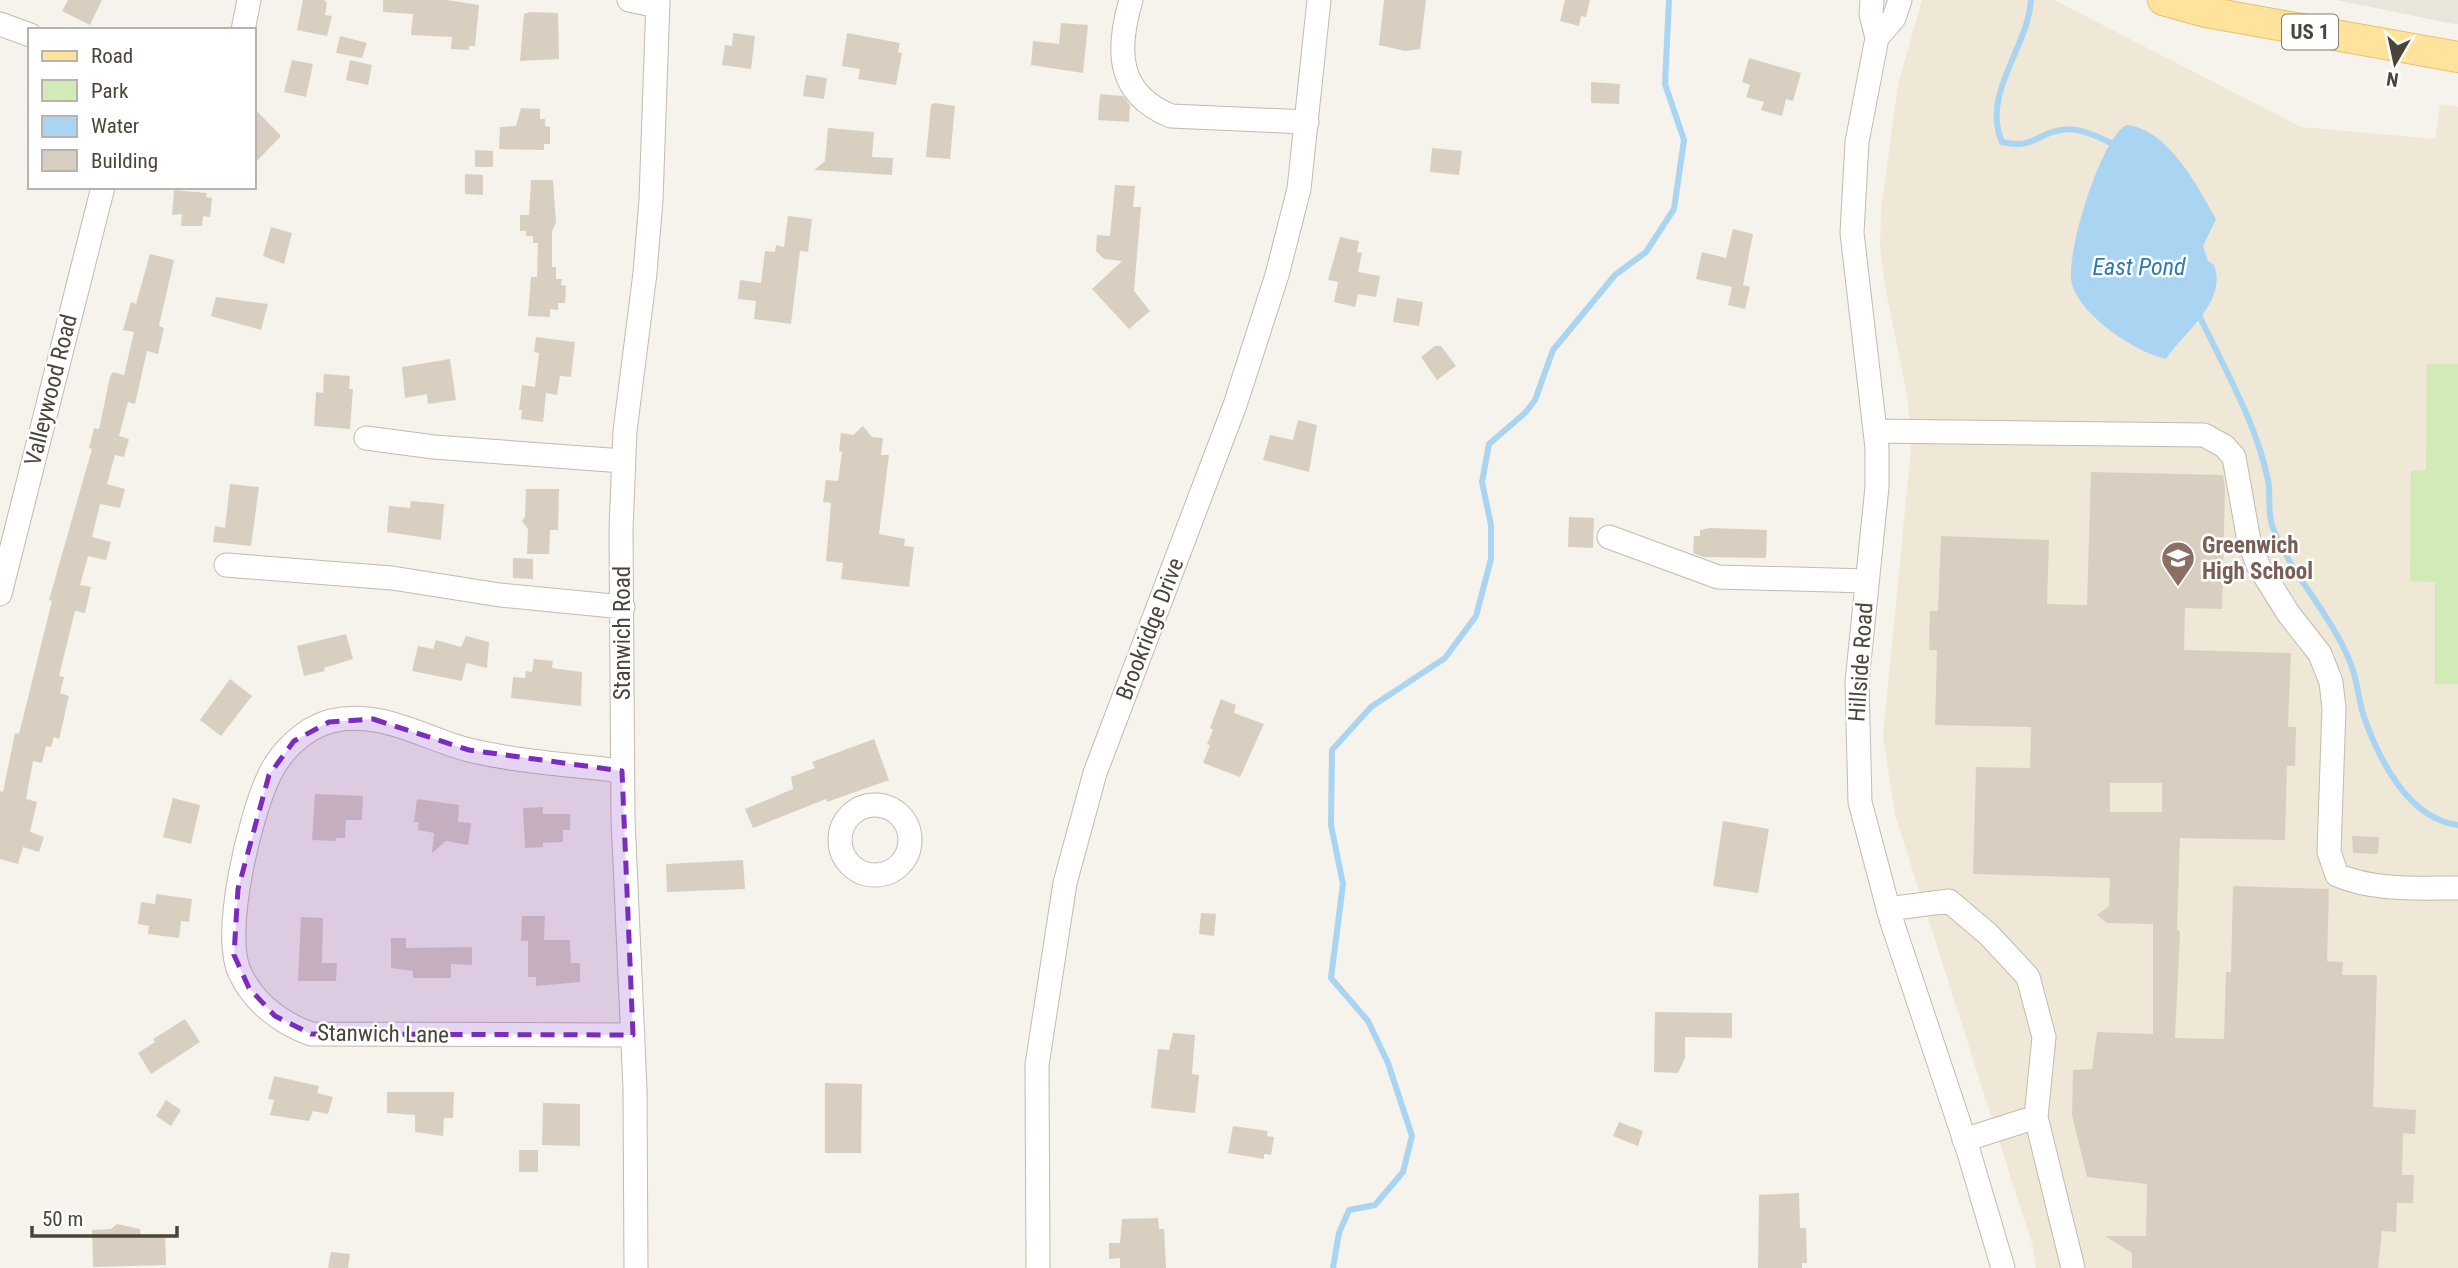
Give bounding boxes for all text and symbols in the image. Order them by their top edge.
road number: US 1 [2282,14,2338,50]
legend [28,28,256,189]
north arrow [2360,28,2430,98]
text: Road [91,44,133,68]
text: N [2385,67,2400,92]
text: Park [91,79,129,103]
text: Water [91,114,139,138]
text: Building [91,149,158,173]
water label: East Pond [2093,253,2186,281]
street label: Valleywood Road [19,311,83,469]
place label: Greenwich High School [2202,532,2313,585]
school or university icon: Greenwich High School [2159,539,2197,588]
street label: Brookridge Drive [1111,554,1189,704]
street label: Stanwich Road [609,566,636,700]
street label: Hillside Road [1843,601,1879,723]
street label: Stanwich Lane [317,1019,449,1049]
scale bar [32,1194,177,1238]
text: 50 m [42,1207,83,1231]

